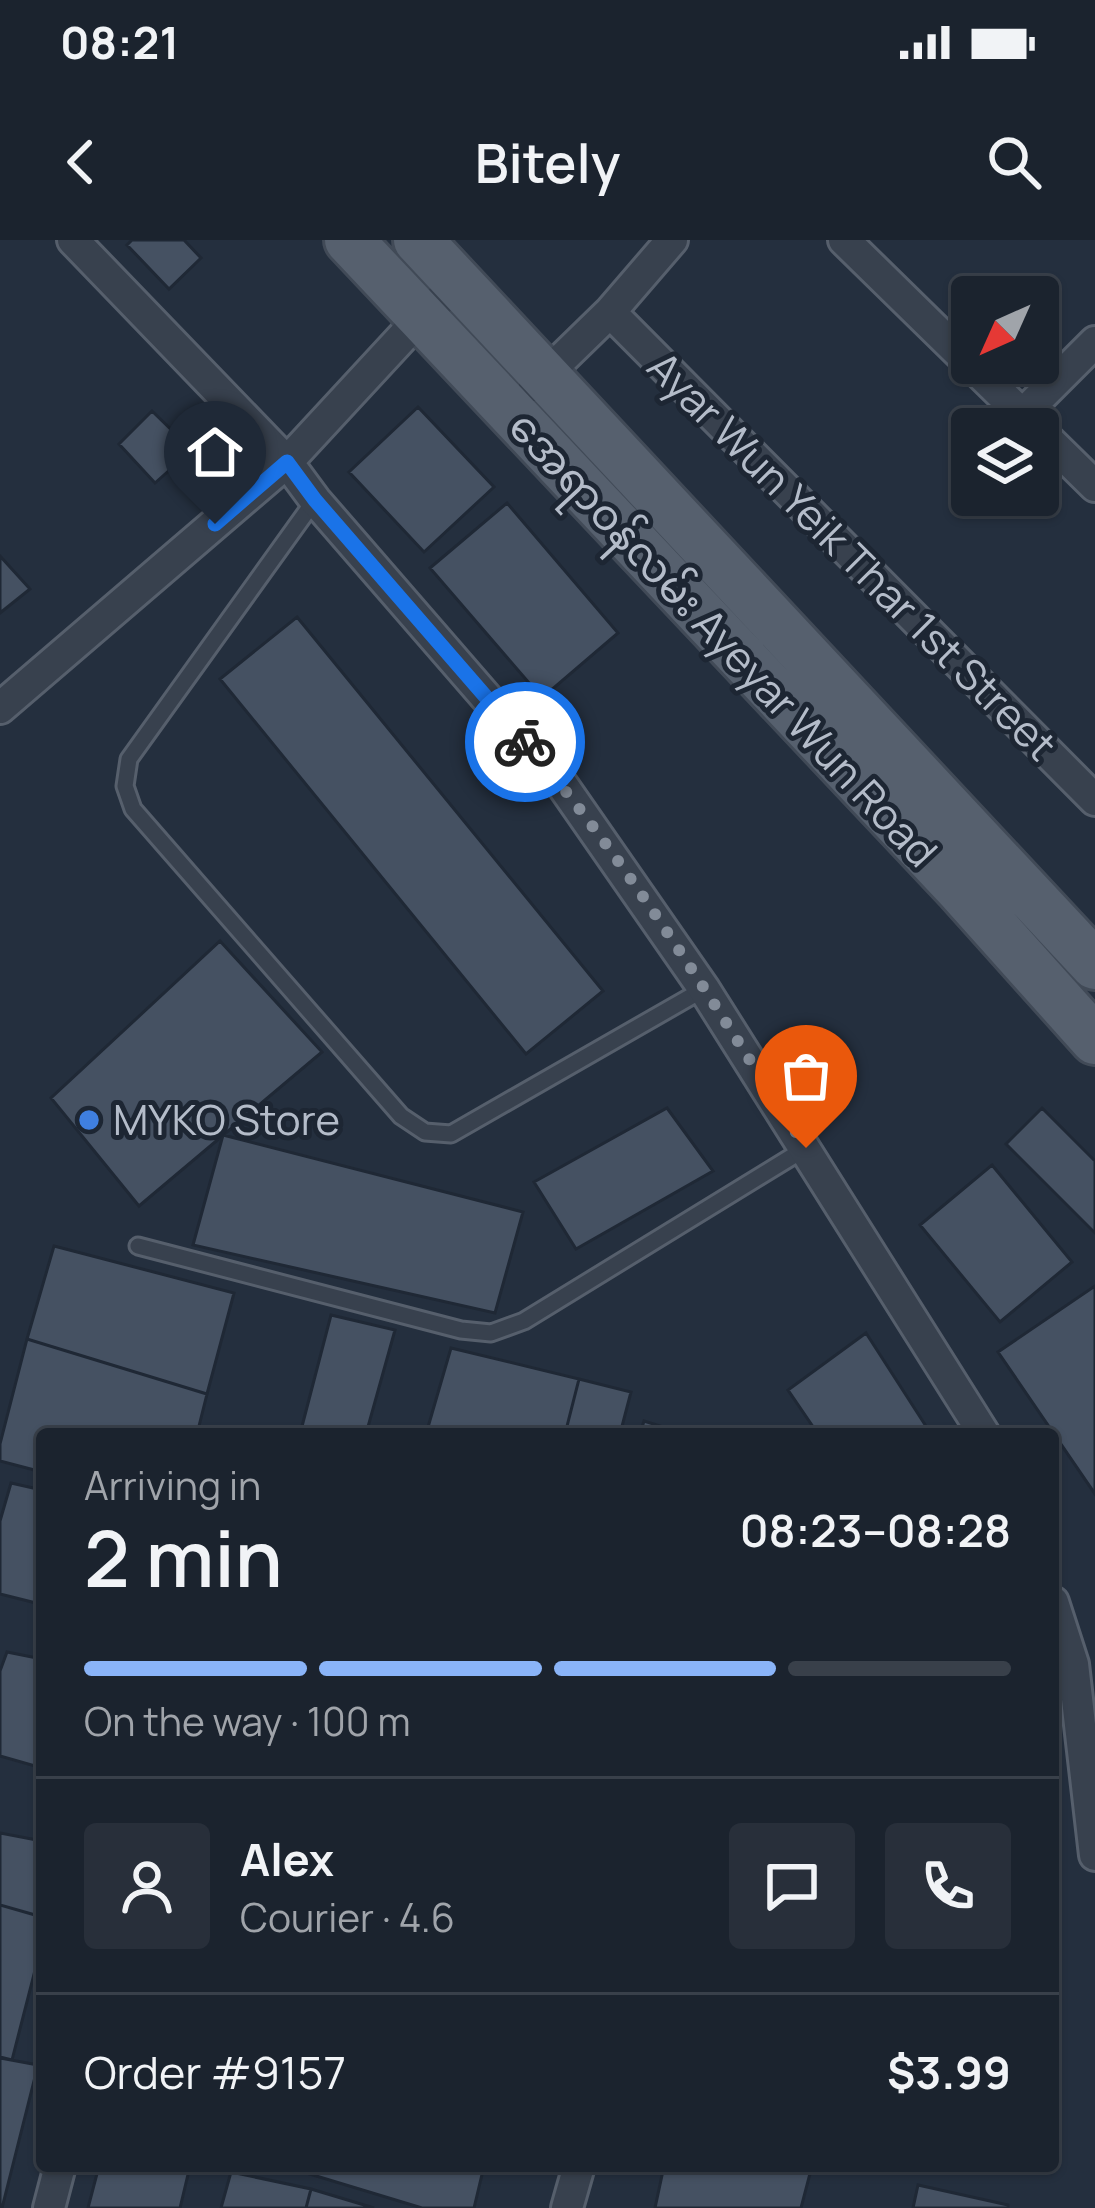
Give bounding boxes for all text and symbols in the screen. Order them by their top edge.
text: 08:21 [60,11,179,73]
text: Bitely [475,125,620,199]
icon: back [48,129,114,195]
icon: search [981,129,1047,195]
north arrow [951,276,1059,384]
map controls [951,276,1059,516]
street label: Ayar Wun Yeik Thar 1st Street [635,338,1070,773]
street label: အေရာဝန်လမ်း Ayeyar Wun Road [492,398,951,884]
pin [164,401,266,524]
button: layers [951,408,1059,516]
icon: home [182,419,248,485]
courier [465,682,585,802]
icon: bike [492,709,558,775]
pin [755,1025,857,1148]
icon: bag [773,1043,839,1109]
place label: MYKO Store [113,1090,340,1148]
marker: MYKO Store [76,1107,102,1133]
text: Arriving in [84,1458,261,1512]
text: 08:23–08:28 [740,1499,1011,1561]
text: 2 min [84,1504,283,1610]
text: On the way · 100 m [84,1694,411,1748]
button: person [84,1823,210,1949]
button: chat [729,1823,855,1949]
button: phone [885,1823,1011,1949]
text: Alex [240,1828,334,1890]
text: Courier · 4.6 [240,1890,455,1944]
text: Order #9157 [84,2041,346,2103]
text: $3.99 [887,2041,1011,2103]

